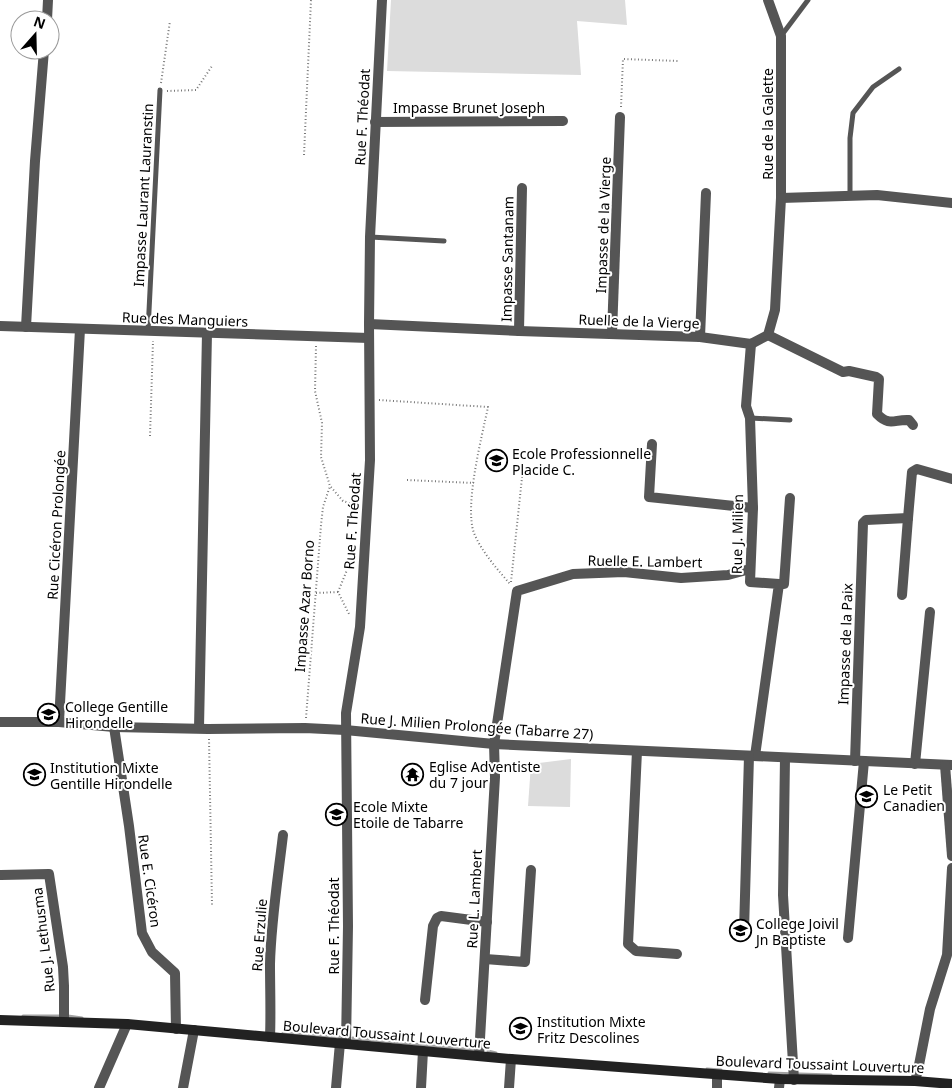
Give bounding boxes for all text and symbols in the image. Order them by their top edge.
north arrow [10,10,60,60]
text: N [31,11,48,33]
street label: Rue F. Théodat [350,68,374,166]
street label: Rue de la Galette [758,68,777,180]
street label: Impasse Brunet Joseph [393,98,545,117]
street label: Impasse Laurant Lauranstin [129,103,157,287]
street label: Impasse de la Vierge [591,156,615,294]
street label: Impasse Santanam [496,196,518,322]
street label: Rue des Manguiers [122,307,249,331]
street label: Ruelle de la Vierge [578,309,700,333]
place label: Ecole Professionnelle Placide C. [512,444,651,479]
school or university icon: Ecole Professionnelle Placide C. [484,449,508,473]
street label: Rue Cicéron Prolongée [43,450,69,600]
street label: Rue F. Théodat [339,472,365,570]
street label: Rue J. Milien [727,494,747,574]
street label: Impasse Azar Borno [290,539,318,673]
street label: Ruelle E. Lambert [587,550,703,572]
street label: Impasse de la Paix [833,582,857,705]
place label: College Gentille Hirondelle [65,697,168,732]
school or university icon: College Gentille Hirondelle [37,702,61,726]
street label: Rue J. Milien Prolongée (Tabarre 27) [360,708,594,744]
place label: Eglise Adventiste du 7 jour [429,757,541,792]
place label: Institution Mixte Gentille Hirondelle [50,758,173,793]
temple icon: Eglise Adventiste du 7 jour [401,762,425,786]
school or university icon: Institution Mixte Gentille Hirondelle [22,763,46,787]
place label: Le Petit Canadien [883,780,945,815]
school or university icon: Le Petit Canadien [855,785,879,809]
place label: Ecole Mixte Etoile de Tabarre [353,797,463,832]
school or university icon: Ecole Mixte Etoile de Tabarre [325,802,349,826]
street label: Rue E. Cicéron [134,833,166,929]
street label: Rue L. Lambert [462,849,486,949]
street label: Rue F. Théodat [324,877,343,975]
street label: Rue J. Lethusma [27,887,59,993]
street label: Rue Erzulie [247,898,271,972]
place label: College Joivil Jn Baptiste [754,914,839,949]
school or university icon: College Joivil Jn Baptiste [728,919,752,943]
place label: Institution Mixte Fritz Descolines [537,1012,646,1047]
street label: Boulevard Toussaint Louverture [282,1015,492,1053]
school or university icon: Institution Mixte Fritz Descolines [509,1017,533,1041]
street label: Boulevard Toussaint Louverture [715,1051,925,1077]

